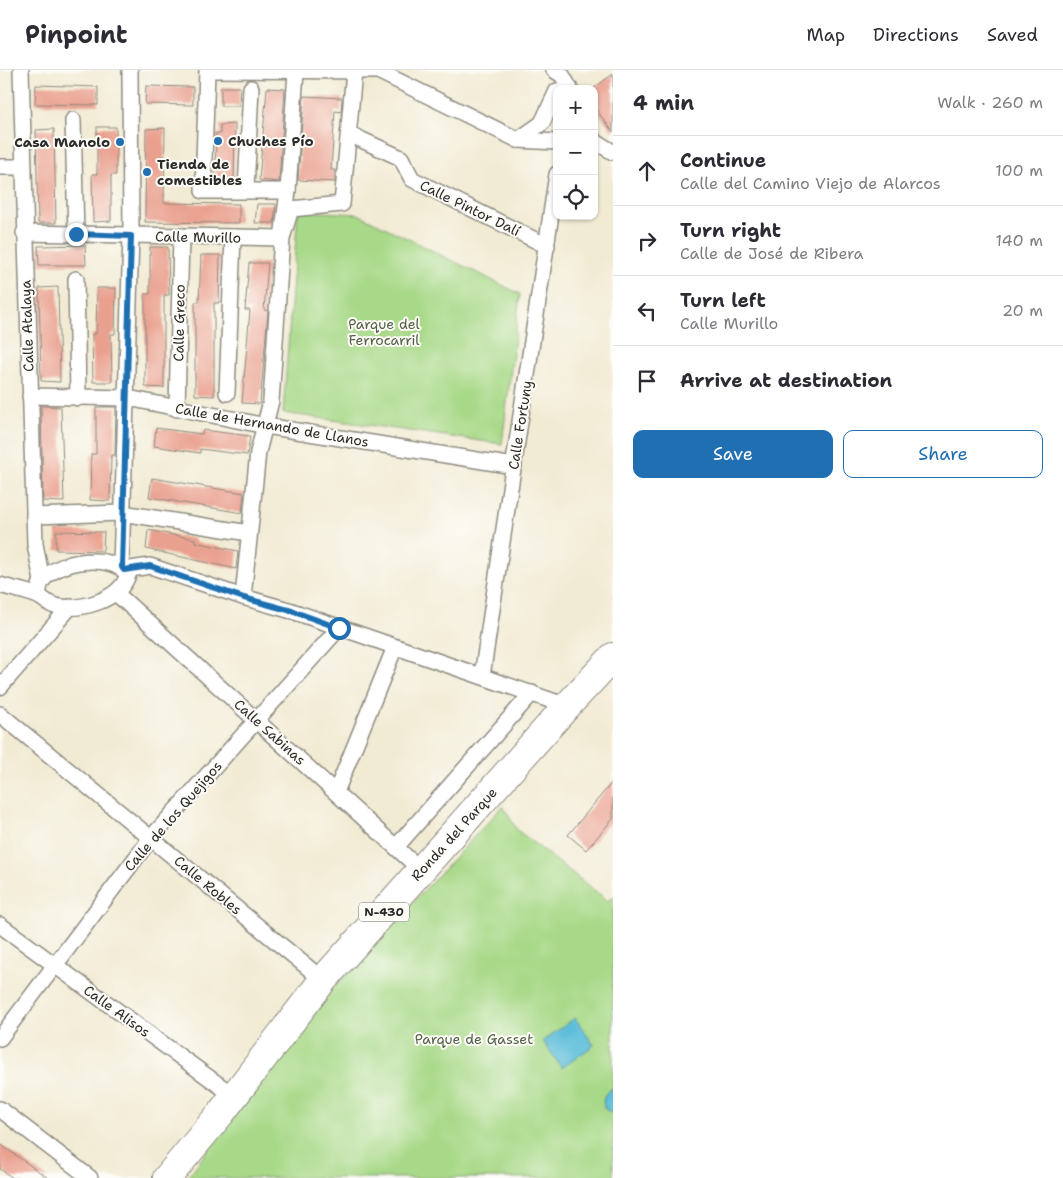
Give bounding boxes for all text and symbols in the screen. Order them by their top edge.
text: Pinpoint [25,19,127,51]
text: Map [807,23,845,47]
text: Directions [873,23,959,47]
text: Saved [987,23,1038,47]
map controls [553,85,598,220]
button: + [553,85,598,130]
text: 4 min [633,89,694,117]
text: Walk · 260 m [937,92,1043,113]
button: − [553,130,598,175]
place label: Chuches Pío [228,132,314,150]
place label: Casa Manolo [14,133,110,151]
marker: Chuches Pío [212,135,224,147]
marker: Casa Manolo [114,136,126,148]
text: Continue [680,148,766,173]
place label: Tienda de comestibles [157,155,242,189]
icon: ahead [633,157,661,185]
text: 100 m [995,160,1043,181]
marker: Tienda de comestibles [141,166,153,178]
text: Calle del Camino Viejo de Alarcos [680,173,941,194]
button: locate [553,175,598,220]
street label: Calle Pintor Dalí [417,176,523,240]
text: Turn right [680,218,781,243]
route end [65,223,88,246]
street label: Calle Murillo [155,227,241,247]
icon: right [633,227,661,255]
text: 140 m [996,230,1043,251]
text: Calle de José de Ribera [680,243,864,264]
street label: Calle Atalaya [16,279,38,372]
street label: Calle Greco [169,284,189,362]
text: Turn left [680,288,766,313]
icon: left [633,297,661,325]
text: 20 m [1002,300,1043,321]
text: Calle Murillo [680,313,778,334]
park label: Parque del Ferrocarril [348,315,420,349]
icon: arrive [633,367,661,395]
text: Arrive at destination [680,368,892,393]
street label: Calle Fortuny [504,379,536,471]
street label: Calle de Hernando de Llanos [174,399,370,451]
button: Save [633,430,833,478]
button: Share [843,430,1043,478]
route start [328,617,351,640]
street label: Calle Sabinas [230,695,310,769]
street label: Calle de los Quejigos [120,757,226,875]
street label: Ronda del Parque [407,783,501,885]
street label: Calle Robles [171,852,246,919]
road number: N-430 [359,902,409,922]
street label: Calle Alisos [80,981,154,1041]
park label: Parque de Gasset [415,1030,533,1048]

